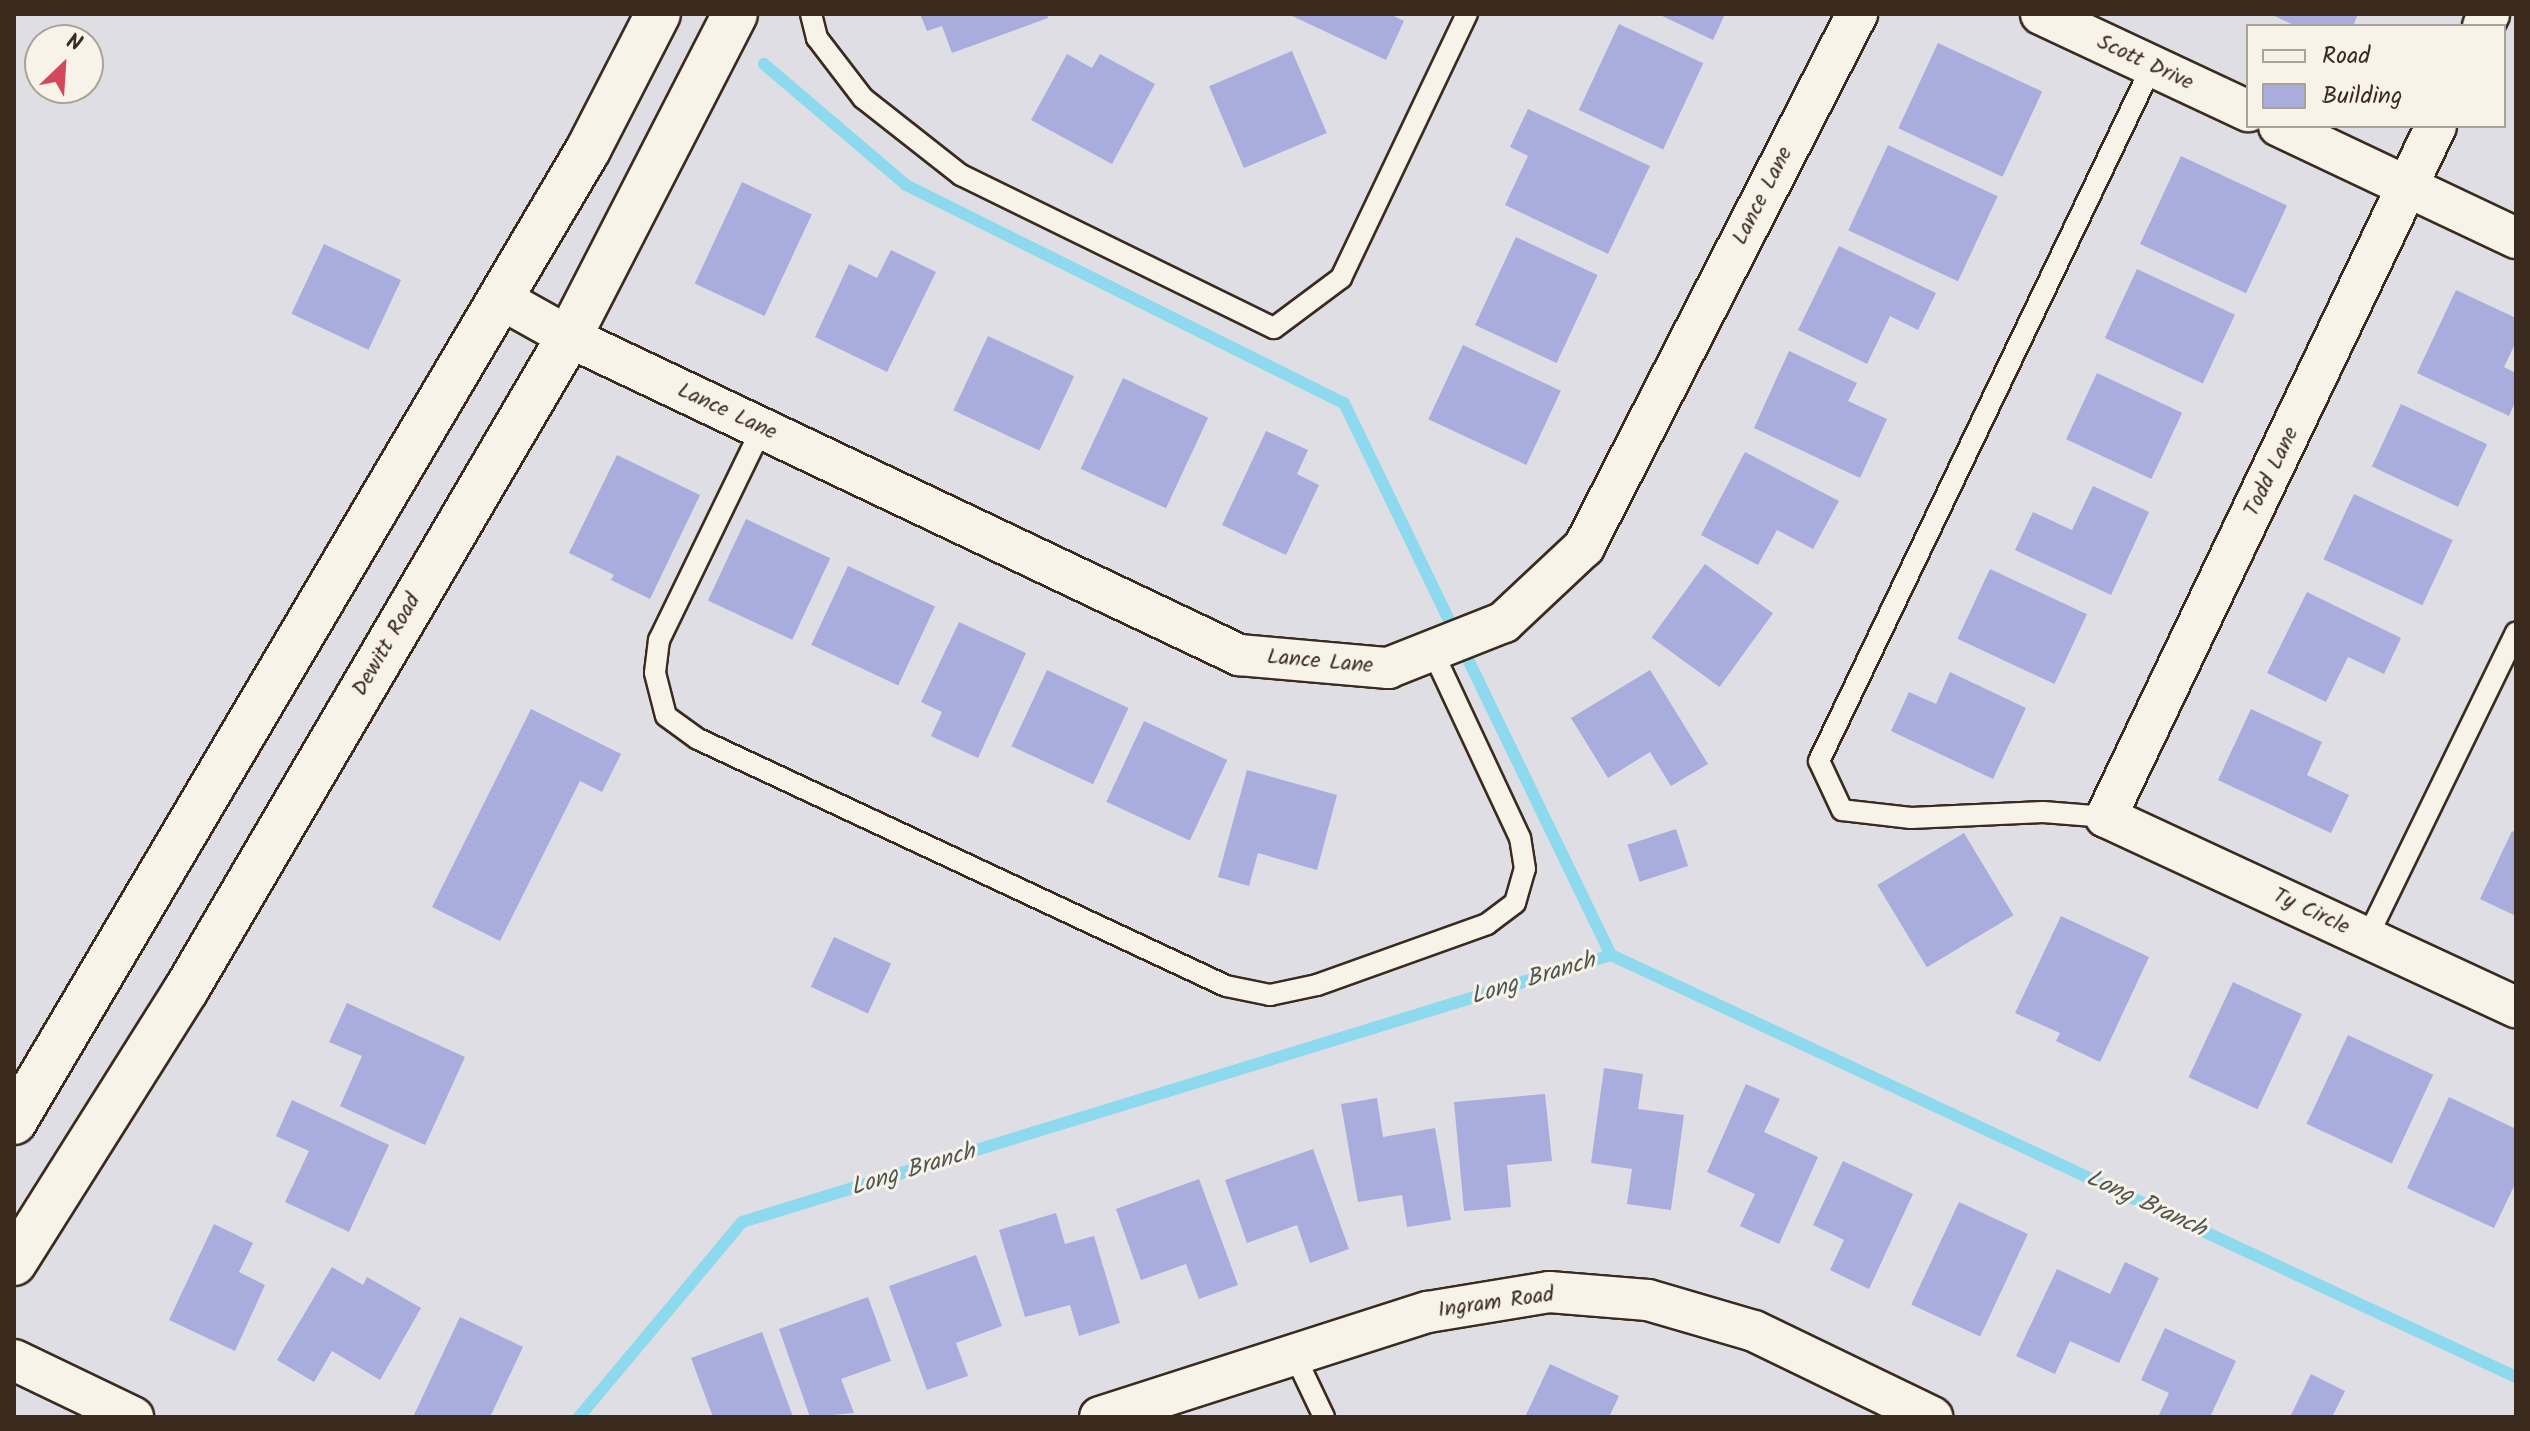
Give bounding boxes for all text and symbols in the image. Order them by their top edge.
north arrow [24,24,104,104]
legend [2246,24,2506,128]
text: N [60,25,87,62]
street label: Scott Drive [2093,29,2197,97]
text: Road [2322,37,2370,76]
text: Building [2322,77,2402,116]
street label: Lance Lane [1727,143,1799,249]
street label: Lance Lane [673,378,781,446]
street label: Todd Lane [2239,423,2305,521]
street label: Dewitt Road [347,589,427,701]
street label: Lance Lane [1266,644,1374,680]
street label: Ty Circle [2268,883,2354,941]
water label: Long Branch [1467,946,1599,1012]
water label: Long Branch [847,1137,979,1203]
water label: Long Branch [2082,1164,2210,1244]
street label: Ingram Road [1436,1282,1556,1324]

